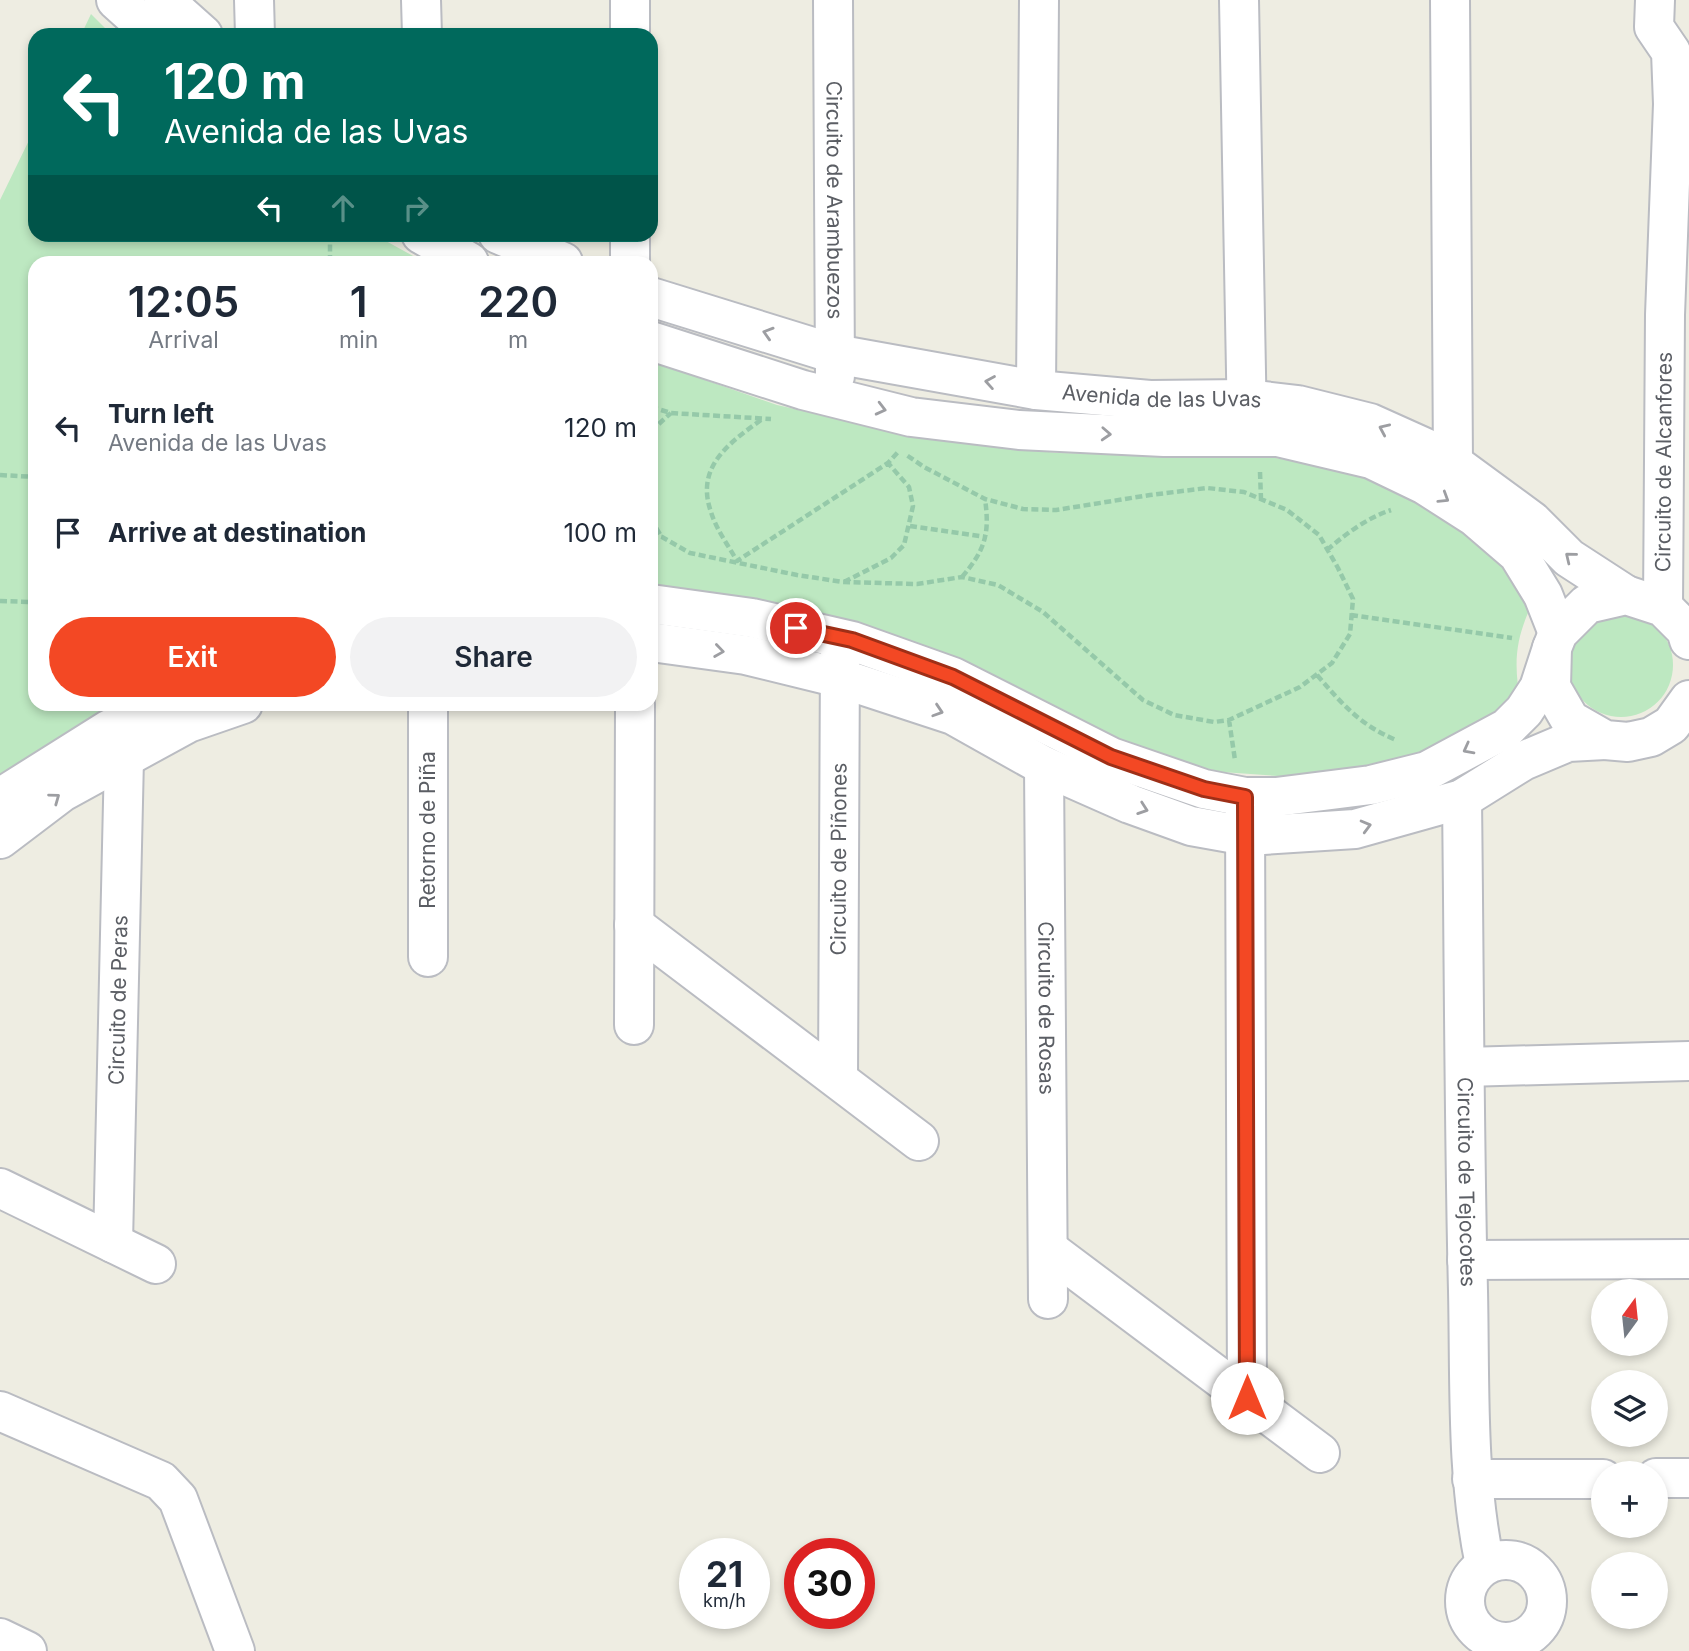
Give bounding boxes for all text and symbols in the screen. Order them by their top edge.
text: 120 m [164,52,305,111]
icon: left [49,56,140,147]
street label: Circuito de Arambuezos [821,81,848,319]
text: Avenida de las Uvas [164,112,469,151]
icon: left [251,189,289,227]
icon: ahead [324,189,362,227]
icon: right [397,189,435,227]
text: 12:05 [128,276,239,327]
text: 1 [350,276,368,327]
text: 220 [478,276,558,327]
text: Arrival [148,326,219,354]
text: min [339,326,378,354]
text: m [508,326,528,354]
one-way arrow [762,327,774,342]
street label: Circuito de Alcanfores [1650,352,1677,572]
one-way arrow [984,375,996,390]
street label: Avenida de las Uvas [1061,379,1263,413]
text: Turn left [108,398,214,429]
one-way arrow [875,401,887,415]
icon: left [49,409,87,447]
text: 120 m [564,412,637,443]
one-way arrow [1379,423,1391,437]
one-way arrow [1101,426,1112,441]
text: Avenida de las Uvas [108,429,327,457]
one-way arrow [1436,489,1449,502]
icon: arrive [49,514,87,552]
text: Arrive at destination [108,517,367,548]
text: 100 m [564,517,637,548]
one-way arrow [1565,553,1577,566]
pin [766,598,826,658]
icon: arrive [777,609,815,647]
button: Exit [49,617,336,697]
button: Share [350,617,637,697]
one-way arrow [713,644,725,659]
one-way arrow [931,702,943,717]
one-way arrow [1463,741,1475,754]
street label: Retorno de Piña [415,751,440,909]
street label: Circuito de Piñones [826,762,851,956]
one-way arrow [47,794,60,806]
one-way arrow [1136,801,1148,815]
one-way arrow [1360,819,1372,834]
street label: Circuito de Peras [104,915,132,1085]
street label: Circuito de Rosas [1033,921,1059,1095]
street label: Circuito de Tejocotes [1453,1077,1481,1287]
north arrow [1591,1279,1668,1356]
map controls [1591,1279,1668,1629]
position arrow [1210,1361,1284,1435]
button: layers [1591,1370,1668,1447]
button: + [1591,1461,1668,1538]
speed limit sign: 30 [784,1538,875,1629]
button: − [1591,1552,1668,1629]
text: 21 [706,1553,743,1595]
text: km/h [703,1590,746,1611]

